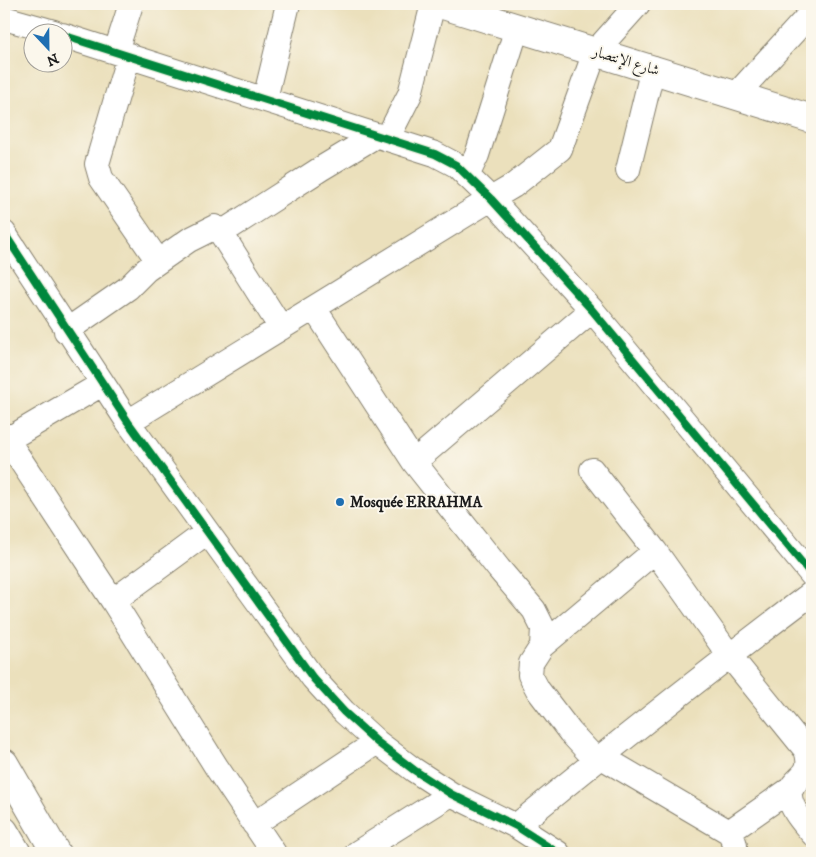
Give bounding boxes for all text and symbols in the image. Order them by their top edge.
north arrow [22,22,72,72]
street label: شارع الإنتصار [587,41,662,83]
text: N [43,49,61,70]
place label: Mosquée ERRAHMA [350,493,483,513]
marker: Mosquée ERRAHMA [334,496,346,508]

